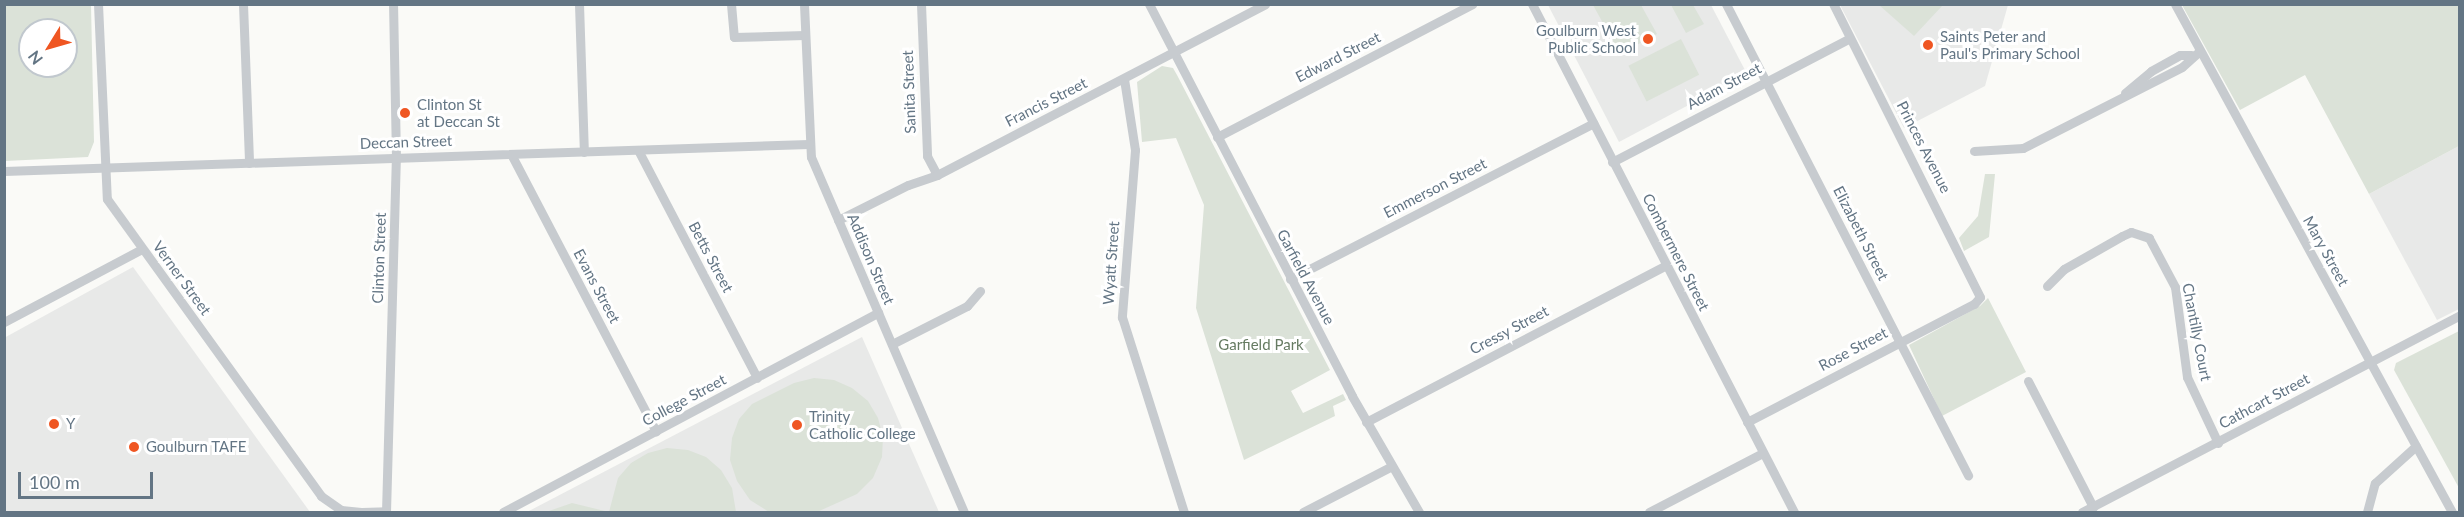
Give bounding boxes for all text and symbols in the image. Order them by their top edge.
north arrow [18,18,78,78]
place label: Goulburn West Public School [1536,21,1636,56]
place label: Saints Peter and Paul's Primary School [1940,27,2080,62]
street label: Edward Street [1293,28,1383,86]
marker: Goulburn West Public School [1641,32,1655,46]
marker: Saints Peter and Paul's Primary School [1921,38,1935,52]
text: N [24,47,46,69]
street label: Sanita Street [899,50,919,134]
street label: Adam Street [1684,59,1764,113]
street label: Francis Street [1002,74,1090,130]
place label: Clinton St at Deccan St [417,95,500,130]
street label: Princes Avenue [1893,98,1955,196]
marker: Clinton St at Deccan St [398,106,412,120]
street label: Deccan Street [359,131,453,153]
street label: Emmerson Street [1380,154,1490,222]
street label: Elizabeth Street [1830,183,1892,283]
street label: Combermere Street [1639,190,1713,314]
street label: Addison Street [844,211,898,307]
street label: Clinton Street [368,212,390,304]
street label: Mary Street [2299,213,2353,289]
street label: Betts Street [685,219,737,295]
street label: Wyatt Street [1099,221,1123,305]
street label: Garfield Avenue [1273,226,1339,328]
street label: Verner Street [149,237,215,319]
street label: Evans Street [570,246,624,326]
street label: Chantilly Court [2179,281,2215,383]
street label: Cressy Street [1466,302,1552,358]
street label: Rose Street [1816,323,1890,375]
park label: Garfield Park [1218,336,1304,354]
street label: College Street [639,370,729,430]
street label: Cathcart Street [2216,370,2312,432]
place label: Trinity Catholic College [809,407,916,442]
place label: Y [66,415,75,433]
marker: Y [47,417,61,431]
marker: Trinity Catholic College [790,418,804,432]
place label: Goulburn TAFE [146,438,247,456]
marker: Goulburn TAFE [127,440,141,454]
scale bar [21,460,156,498]
text: 100 m [29,471,80,493]

